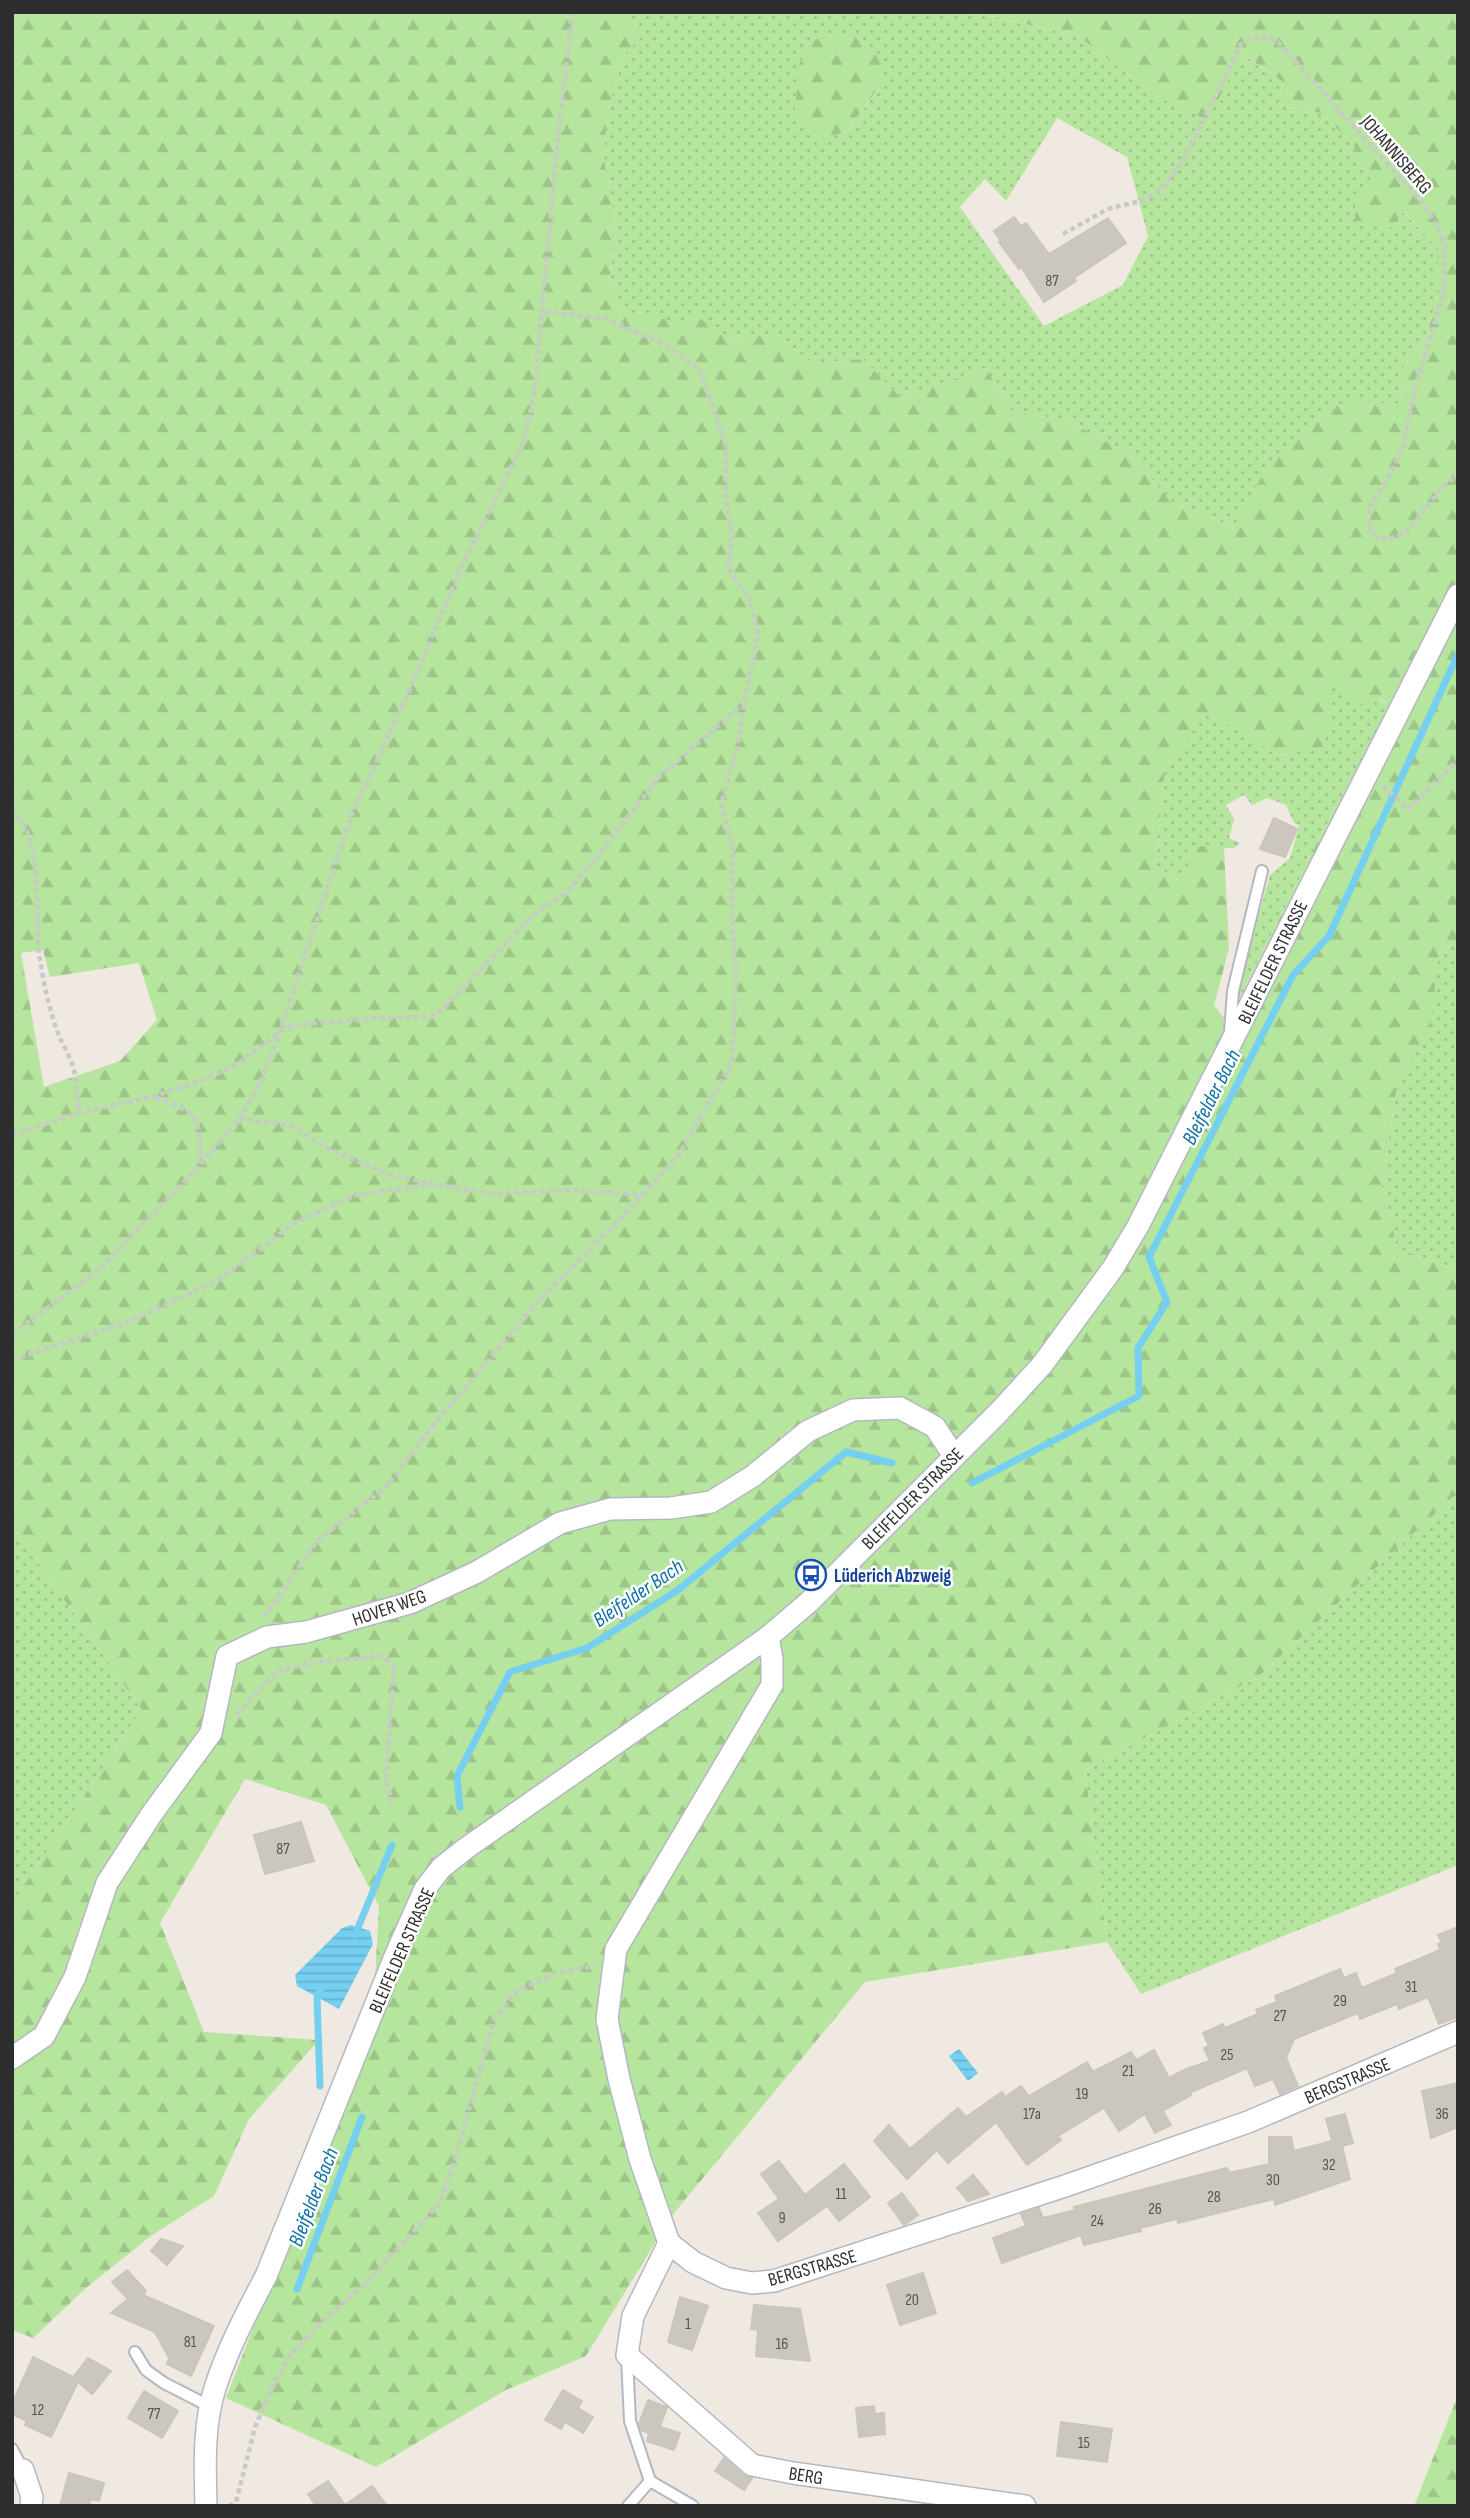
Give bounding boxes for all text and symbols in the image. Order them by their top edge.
street label: JOHANNISBERG [1355,110,1436,199]
house number: 87 [1045,272,1059,291]
street label: BLEIFELDER STRASSE [1233,897,1313,1028]
water label: Bleifelder Bach [1177,1045,1246,1149]
street label: BLEIFELDER STRASSE [857,1443,969,1555]
water label: Bleifelder Bach [588,1554,688,1633]
bus stop icon: Lüderich Abzweig [794,1558,828,1592]
place label: Lüderich Abzweig [834,1565,951,1588]
street label: HOVER WEG [350,1585,429,1632]
house number: 87 [276,1840,290,1859]
street label: BLEIFELDER STRASSE [364,1884,440,2017]
house number: 31 [1405,1978,1418,1997]
house number: 29 [1333,1992,1347,2011]
house number: 27 [1273,2007,1287,2026]
house number: 25 [1220,2046,1234,2065]
street label: BERGSTRASSE [1301,2053,1394,2110]
house number: 21 [1122,2062,1135,2081]
house number: 19 [1076,2085,1088,2104]
house number: 17a [1023,2105,1041,2124]
house number: 36 [1435,2105,1449,2124]
water label: Bleifelder Bach [283,2144,344,2250]
house number: 32 [1322,2156,1336,2175]
house number: 30 [1266,2171,1280,2190]
house number: 11 [835,2185,847,2204]
house number: 28 [1207,2188,1221,2207]
house number: 26 [1148,2200,1162,2219]
house number: 9 [778,2209,786,2228]
house number: 24 [1090,2212,1104,2231]
street label: BERGSTRASSE [766,2245,859,2292]
house number: 20 [905,2291,919,2310]
house number: 1 [685,2315,691,2334]
house number: 81 [184,2333,197,2352]
house number: 16 [776,2335,788,2354]
house number: 12 [32,2401,44,2420]
house number: 77 [148,2405,161,2424]
house number: 15 [1078,2434,1090,2453]
street label: BERG [787,2462,825,2491]

